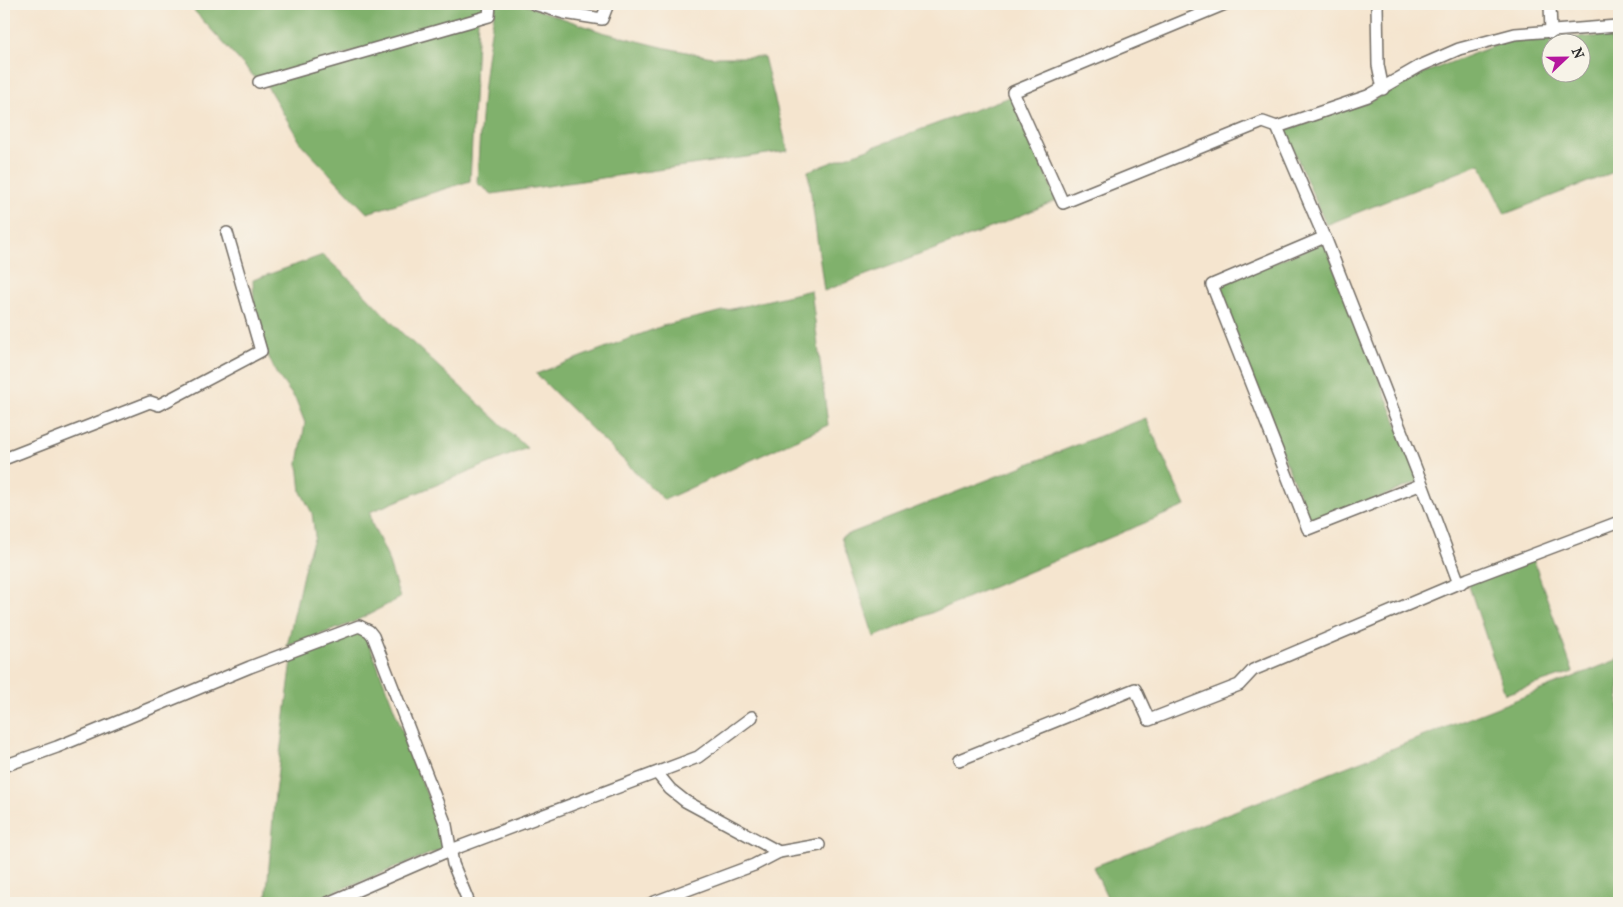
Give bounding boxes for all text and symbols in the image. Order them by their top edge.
north arrow [1540,32,1590,82]
text: N [1568,45,1588,62]

